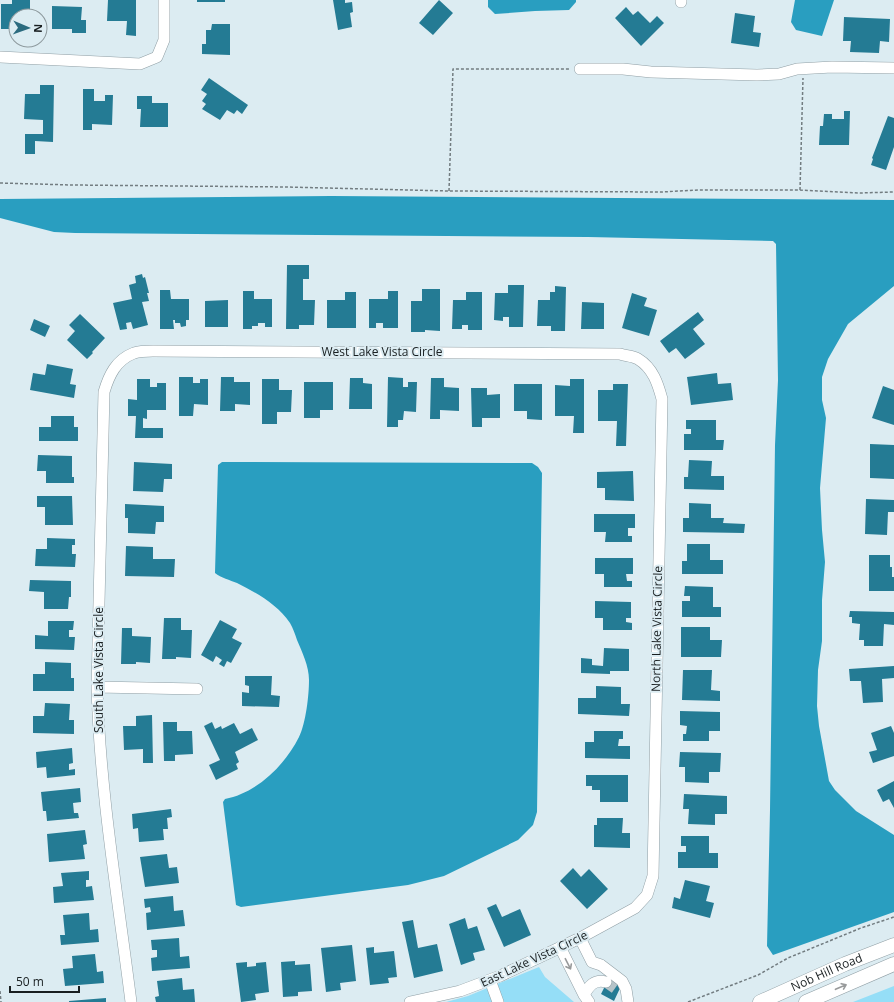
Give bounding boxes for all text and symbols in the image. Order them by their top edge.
north arrow [8,8,48,48]
text: N [31,24,46,33]
street label: West Lake Vista Circle [322,343,443,360]
street label: North Lake Vista Circle [647,566,666,692]
street label: South Lake Vista Circle [90,607,107,733]
street label: East Lake Vista Circle [477,926,590,991]
street label: Nob Hill Road [788,949,865,995]
one-way arrow [565,957,572,969]
scale bar [10,968,79,994]
text: 50 m [16,973,44,990]
one-way arrow [835,982,847,990]

